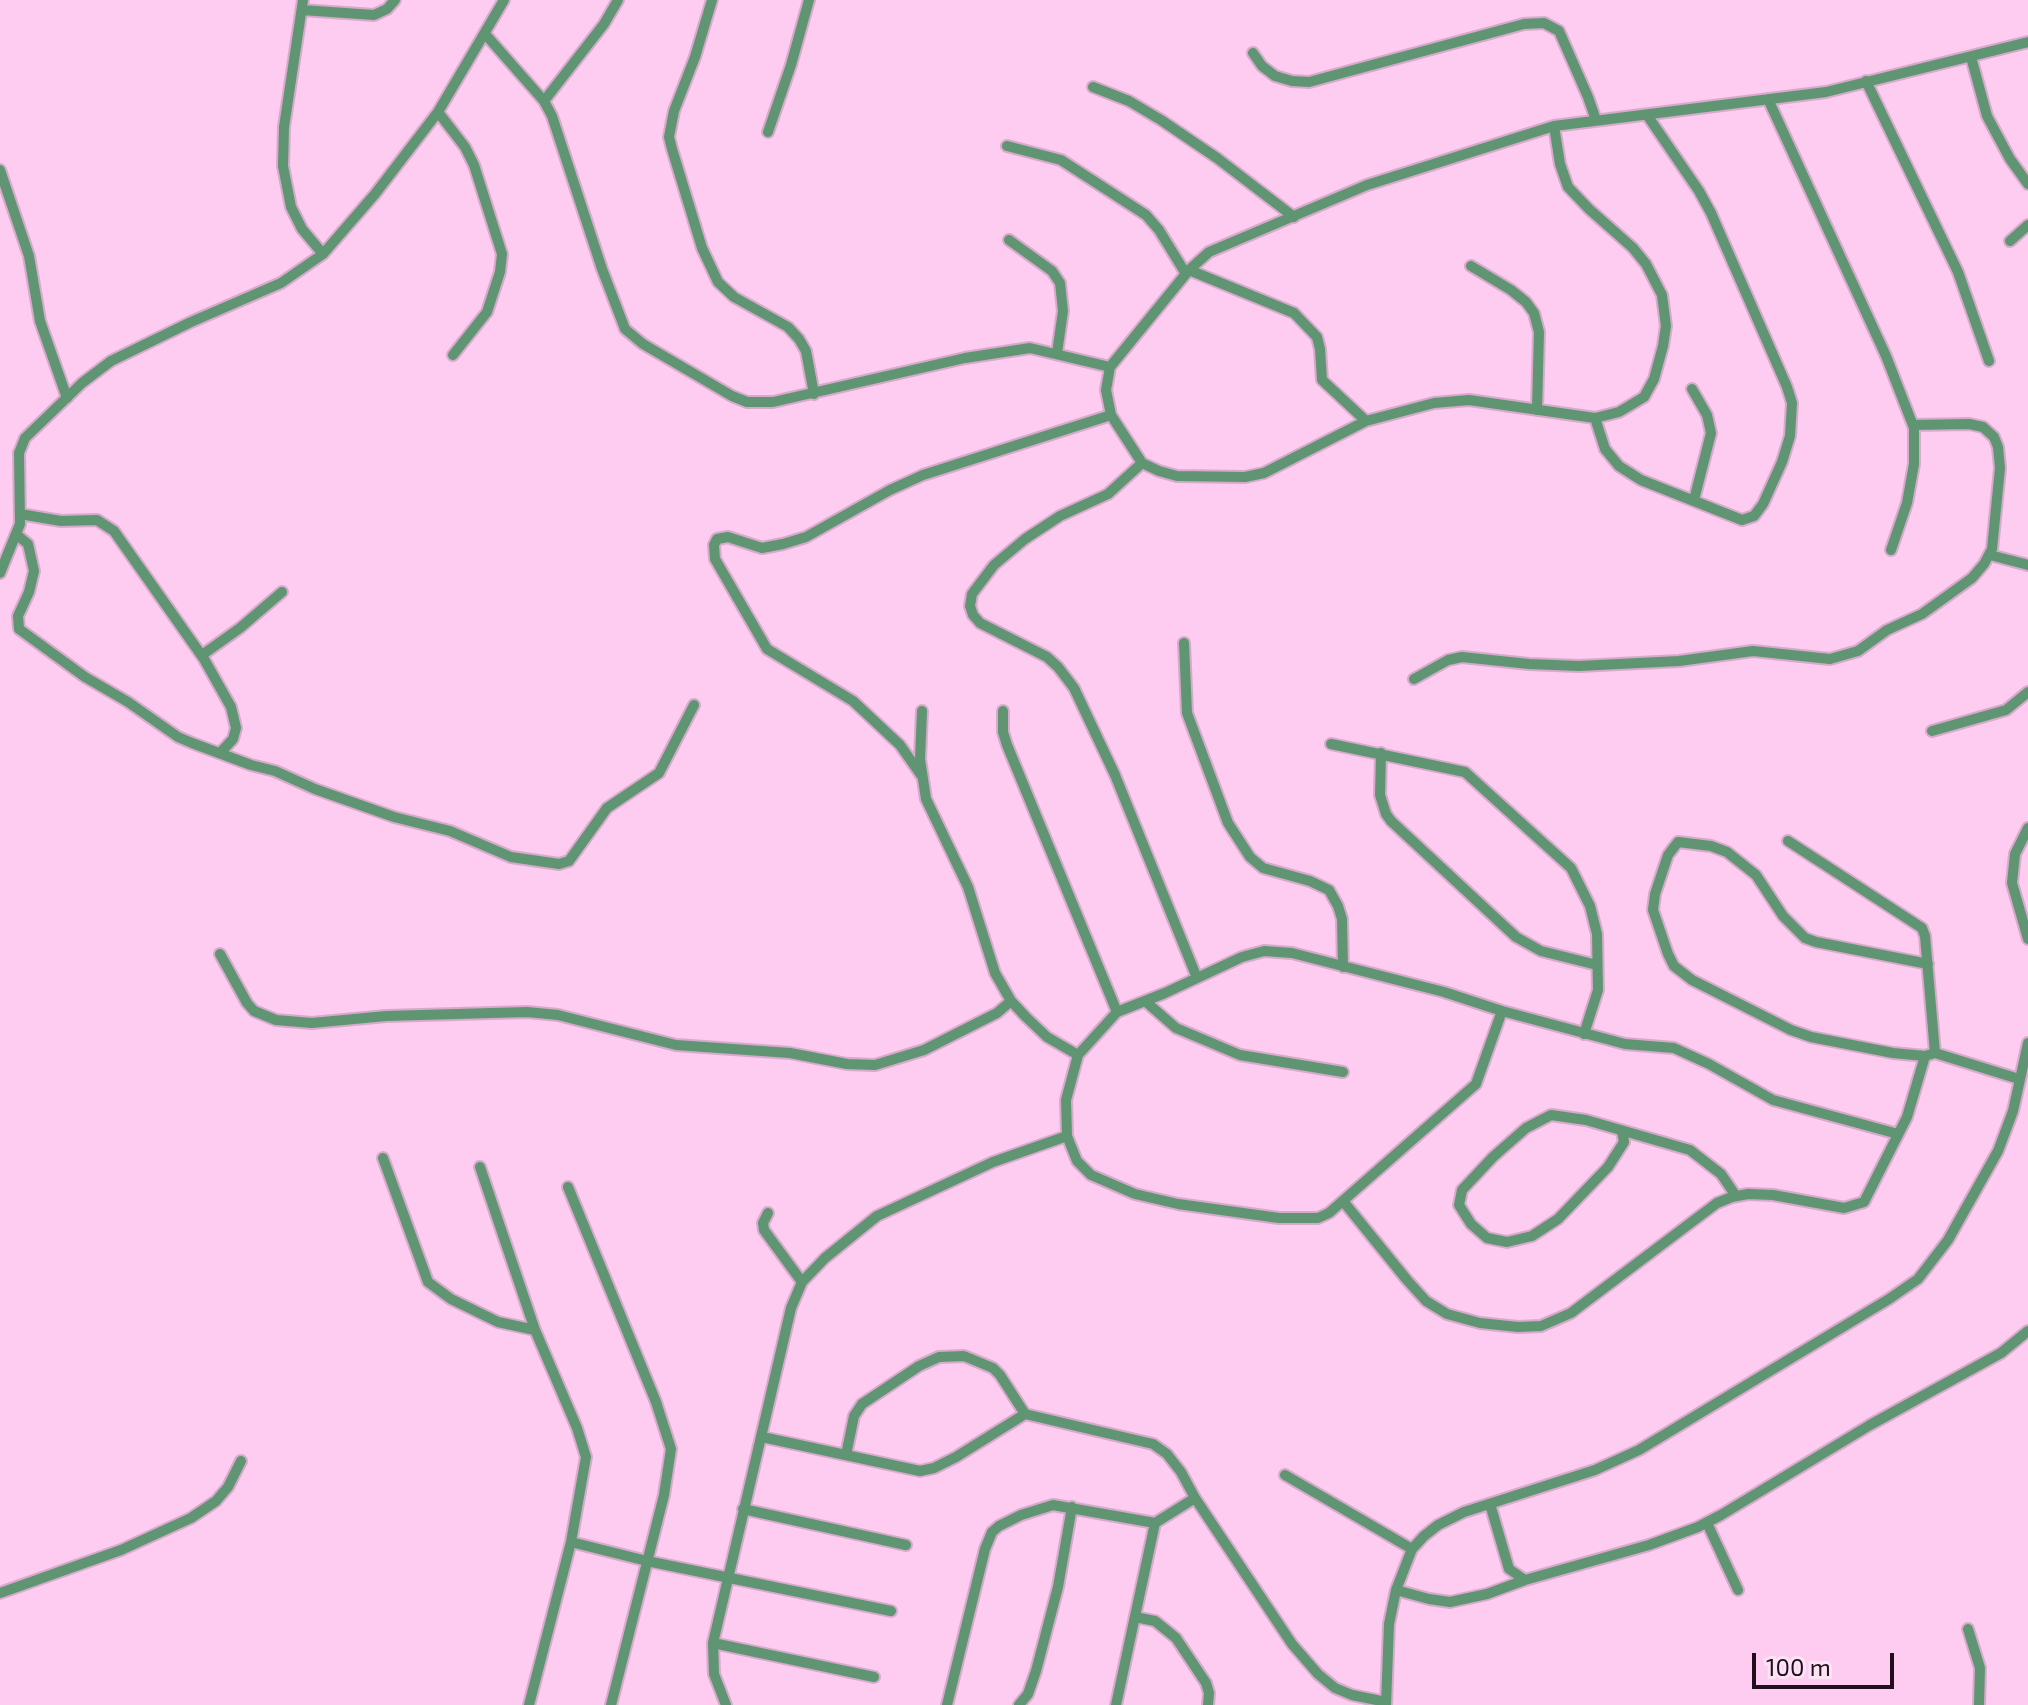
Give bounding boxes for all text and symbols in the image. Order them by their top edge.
scale bar [1756,1637,1898,1687]
text: 100 m [1766,1652,1831,1681]

